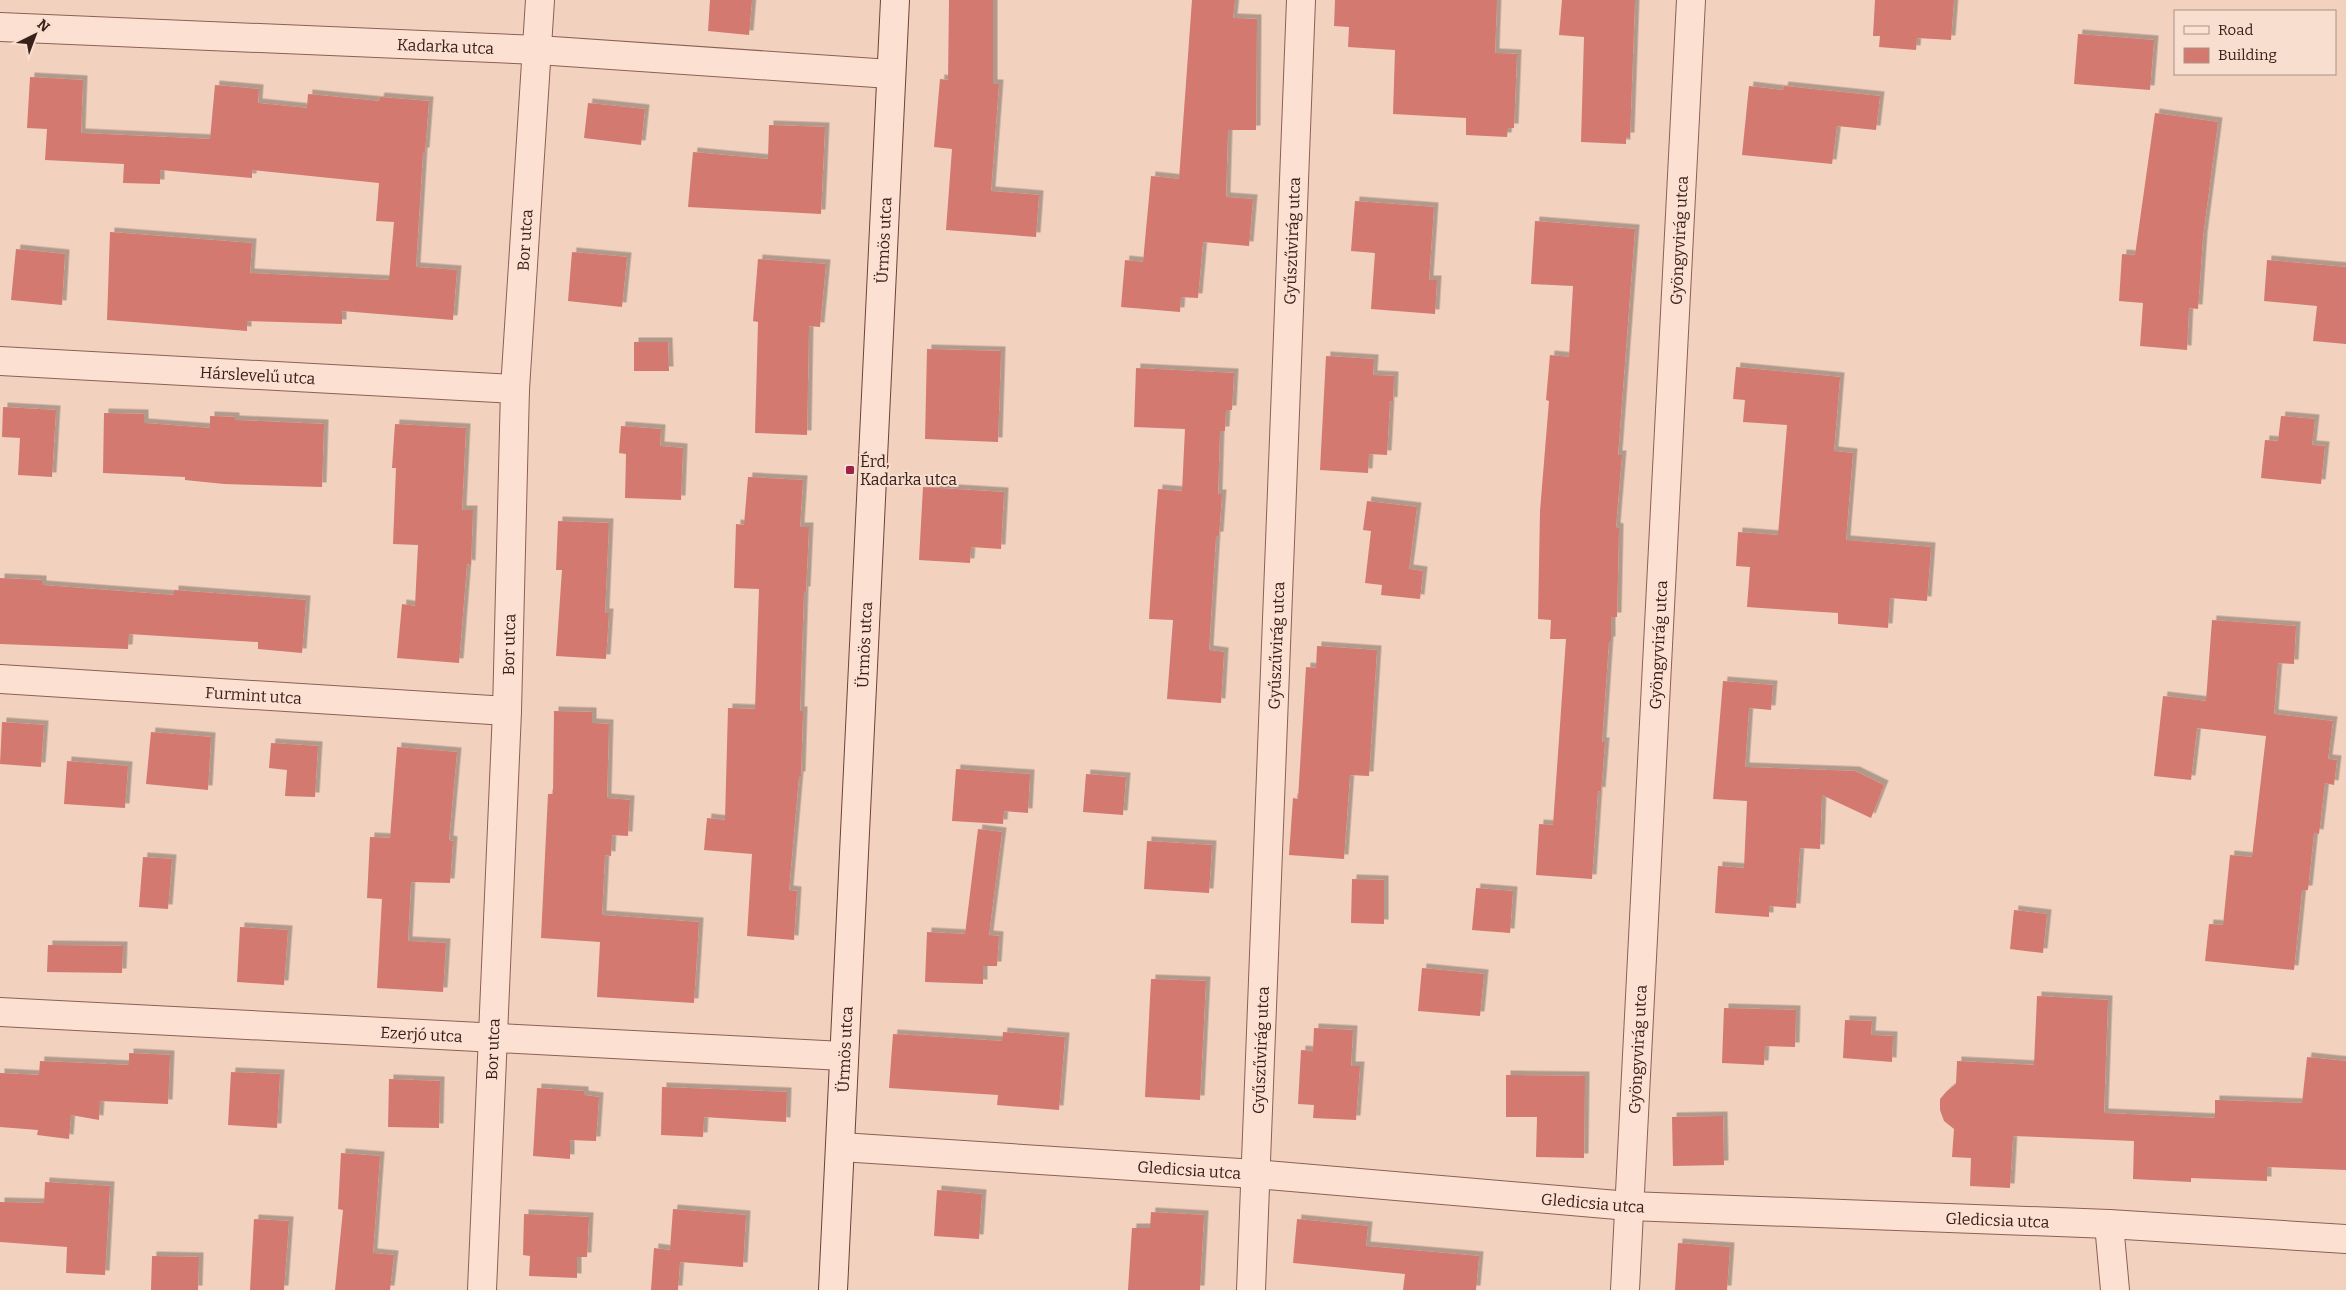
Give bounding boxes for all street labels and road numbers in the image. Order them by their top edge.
street label: Kadarka utca [397,34,495,58]
street label: Gyöngyvirág utca [1666,175,1692,305]
street label: Gyűszűvirág utca [1280,176,1304,305]
street label: Ürmös utca [872,196,895,284]
street label: Bor utca [513,208,536,271]
street label: Hárslevelű utca [199,362,316,388]
street label: Gyöngyvirág utca [1645,579,1671,710]
street label: Gyűszűvirág utca [1264,581,1288,710]
street label: Ürmös utca [852,601,876,688]
street label: Bor utca [498,613,519,676]
street label: Furmint utca [205,682,303,708]
street label: Gyöngyvirág utca [1625,984,1650,1114]
street label: Gyűszűvirág utca [1248,986,1272,1114]
street label: Ürmös utca [833,1005,856,1093]
street label: Bor utca [482,1018,503,1081]
street label: Ezerjó utca [380,1022,463,1046]
street label: Gledicsia utca [1137,1157,1242,1183]
street label: Gledicsia utca [1540,1189,1645,1216]
street label: Gledicsia utca [1945,1208,2050,1231]

